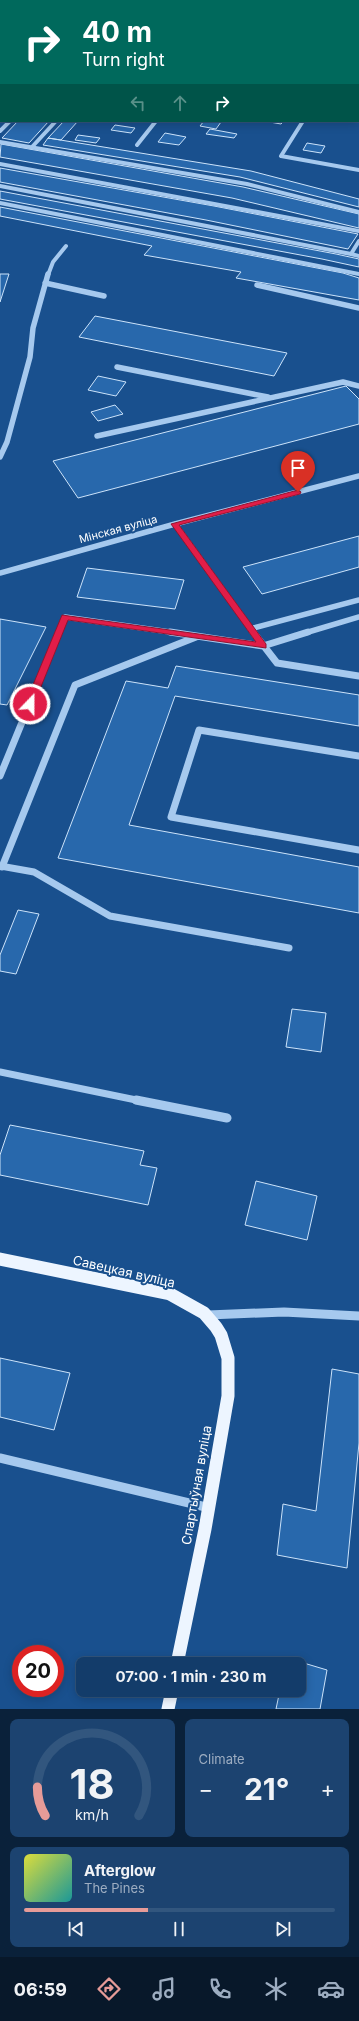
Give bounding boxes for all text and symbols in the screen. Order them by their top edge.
text: 40 m [82,15,152,49]
icon: right [16,16,68,68]
text: Turn right [82,49,165,70]
icon: left [127,92,149,114]
icon: ahead [169,92,191,114]
icon: right [211,92,233,114]
pin [281,451,315,492]
icon: arrive [287,457,309,479]
street label: Мінская вуліца [77,512,159,546]
position arrow [9,683,51,725]
street label: Савецкая вуліца [71,1251,177,1291]
street label: Спартыўная вуліца [178,1424,214,1546]
speed limit sign: 20 [12,1645,64,1697]
text: 07:00 · 1 min · 230 m [115,1667,267,1686]
text: Climate [199,1751,245,1767]
text: 18 [70,1759,115,1809]
text: 21° [244,1771,290,1807]
text: − [199,1776,213,1802]
text: + [320,1776,335,1802]
text: km/h [75,1806,109,1823]
text: Afterglow [84,1861,156,1880]
text: The Pines [84,1880,145,1896]
icon: previous [65,1918,87,1940]
icon: pause [168,1918,190,1940]
icon: next [272,1918,294,1940]
icon: directions [95,1975,123,2003]
icon: music [150,1975,178,2003]
icon: phone [206,1975,234,2003]
icon: climate [262,1975,290,2003]
icon: car [317,1975,345,2003]
text: 06:59 [14,1979,67,2000]

